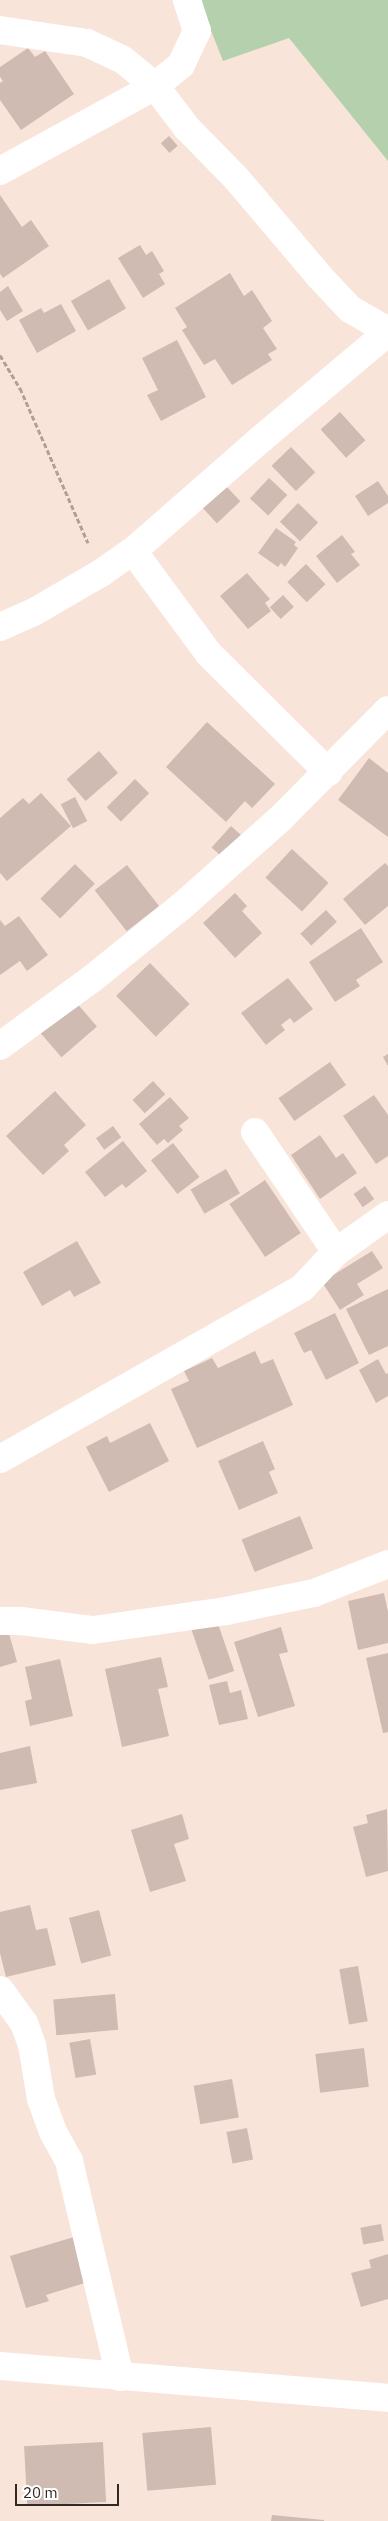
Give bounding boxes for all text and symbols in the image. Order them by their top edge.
scale bar [18,2474,121,2506]
text: 20 m [23,2483,58,2502]

